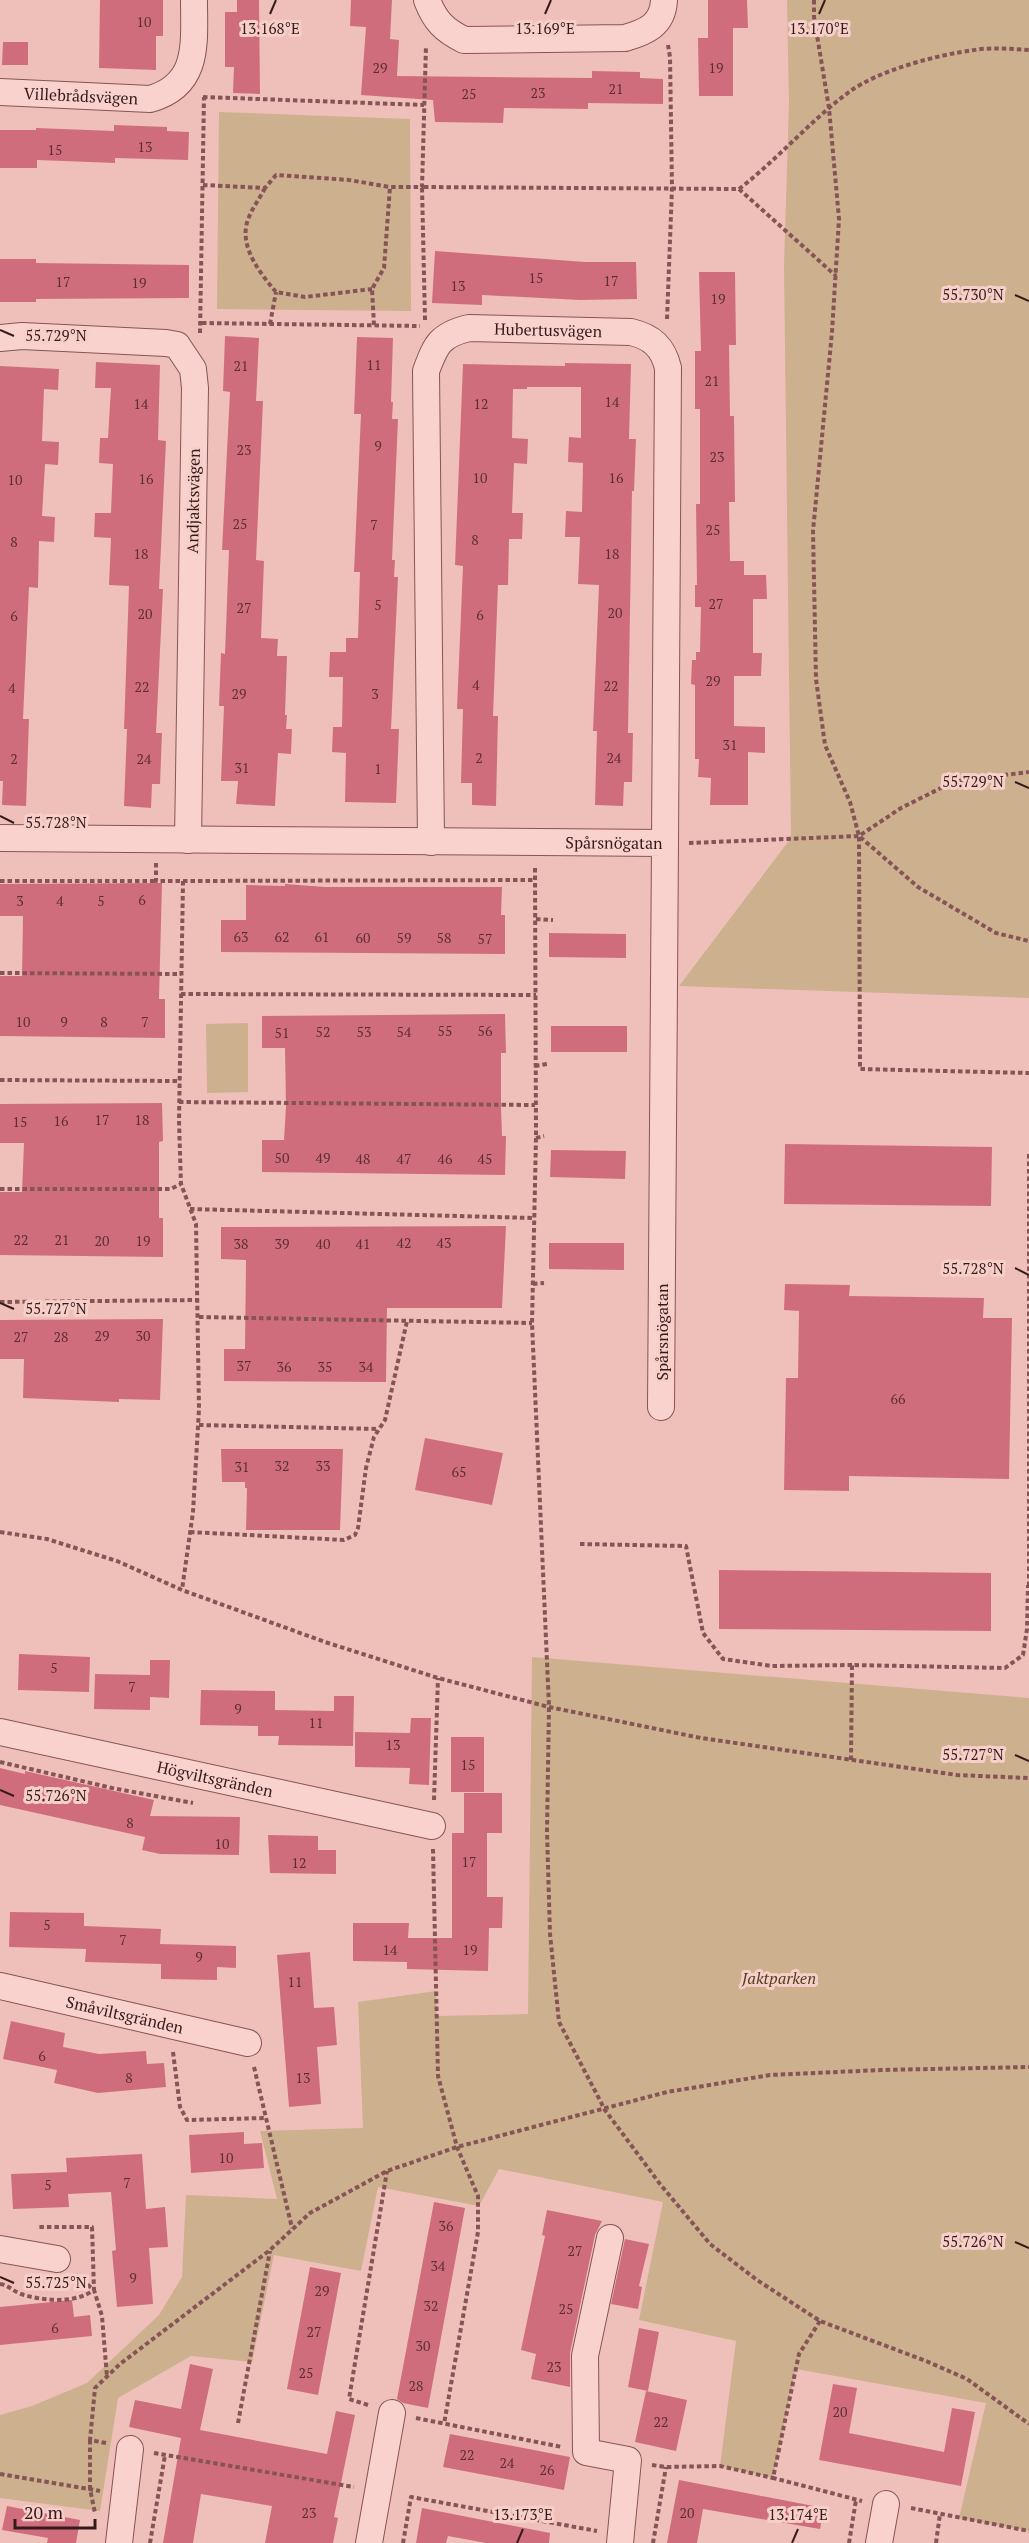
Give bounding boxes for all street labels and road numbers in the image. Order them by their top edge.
street label: Villebrådsvägen [23,82,139,109]
street label: Hubertusvägen [494,318,603,342]
street label: Andjaktsvägen [181,448,205,554]
street label: Spårsnögatan [565,831,663,854]
street label: Spårsnögatan [651,1283,673,1381]
street label: Högviltsgränden [155,1755,276,1802]
street label: Småviltsgränden [64,1991,186,2039]

